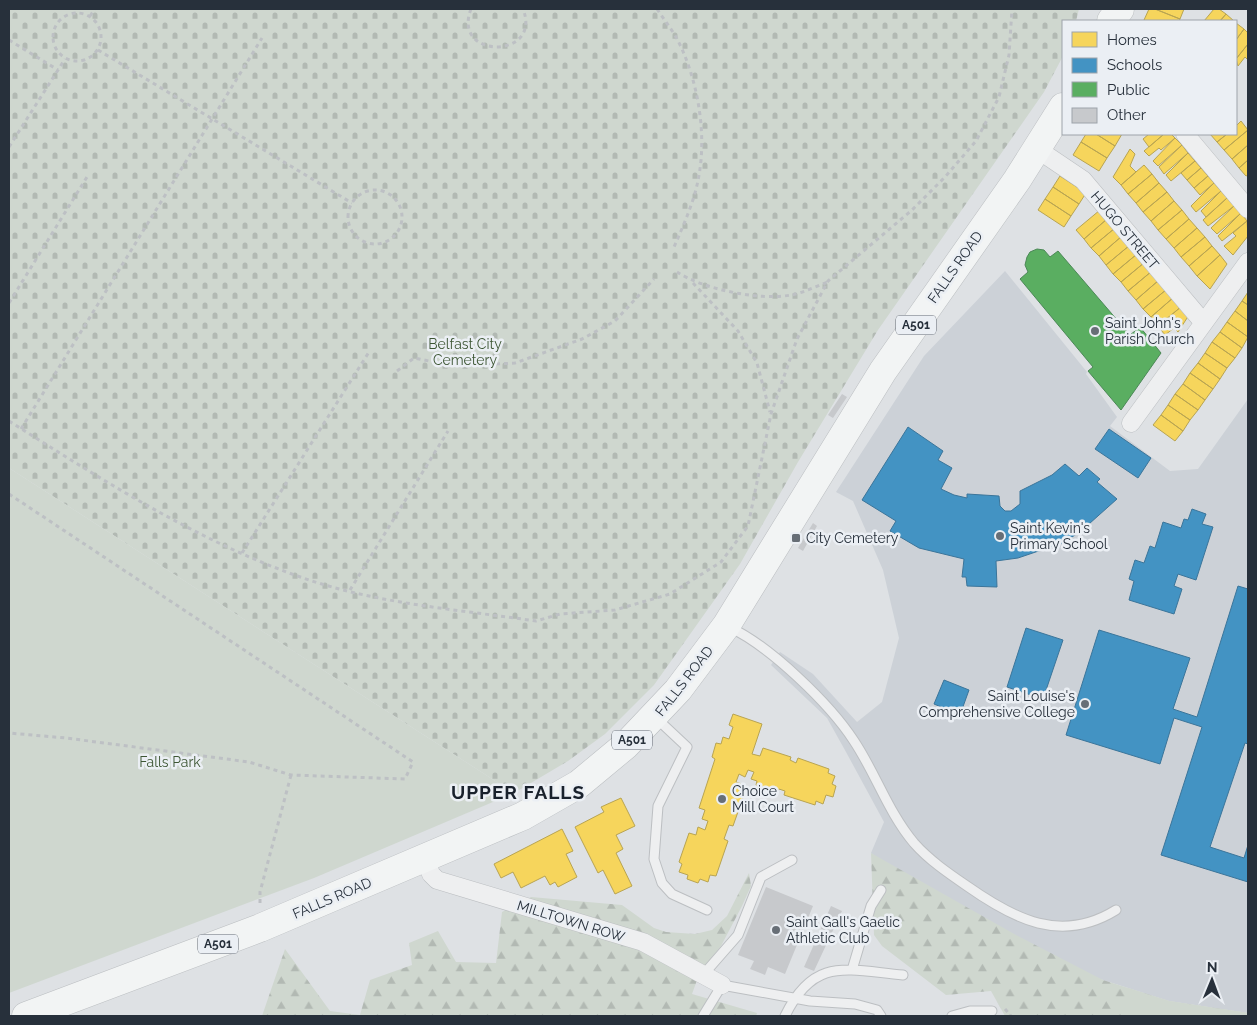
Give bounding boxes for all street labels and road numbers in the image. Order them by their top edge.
street label: HUGO STREET [1088,188,1163,273]
street label: FALLS ROAD [924,228,986,306]
road number: A501 [896,316,936,334]
street label: FALLS ROAD [652,643,716,719]
road number: A501 [612,730,652,750]
street label: FALLS ROAD [290,874,374,922]
street label: MILLTOWN ROW [515,897,627,945]
road number: A501 [198,934,238,954]

